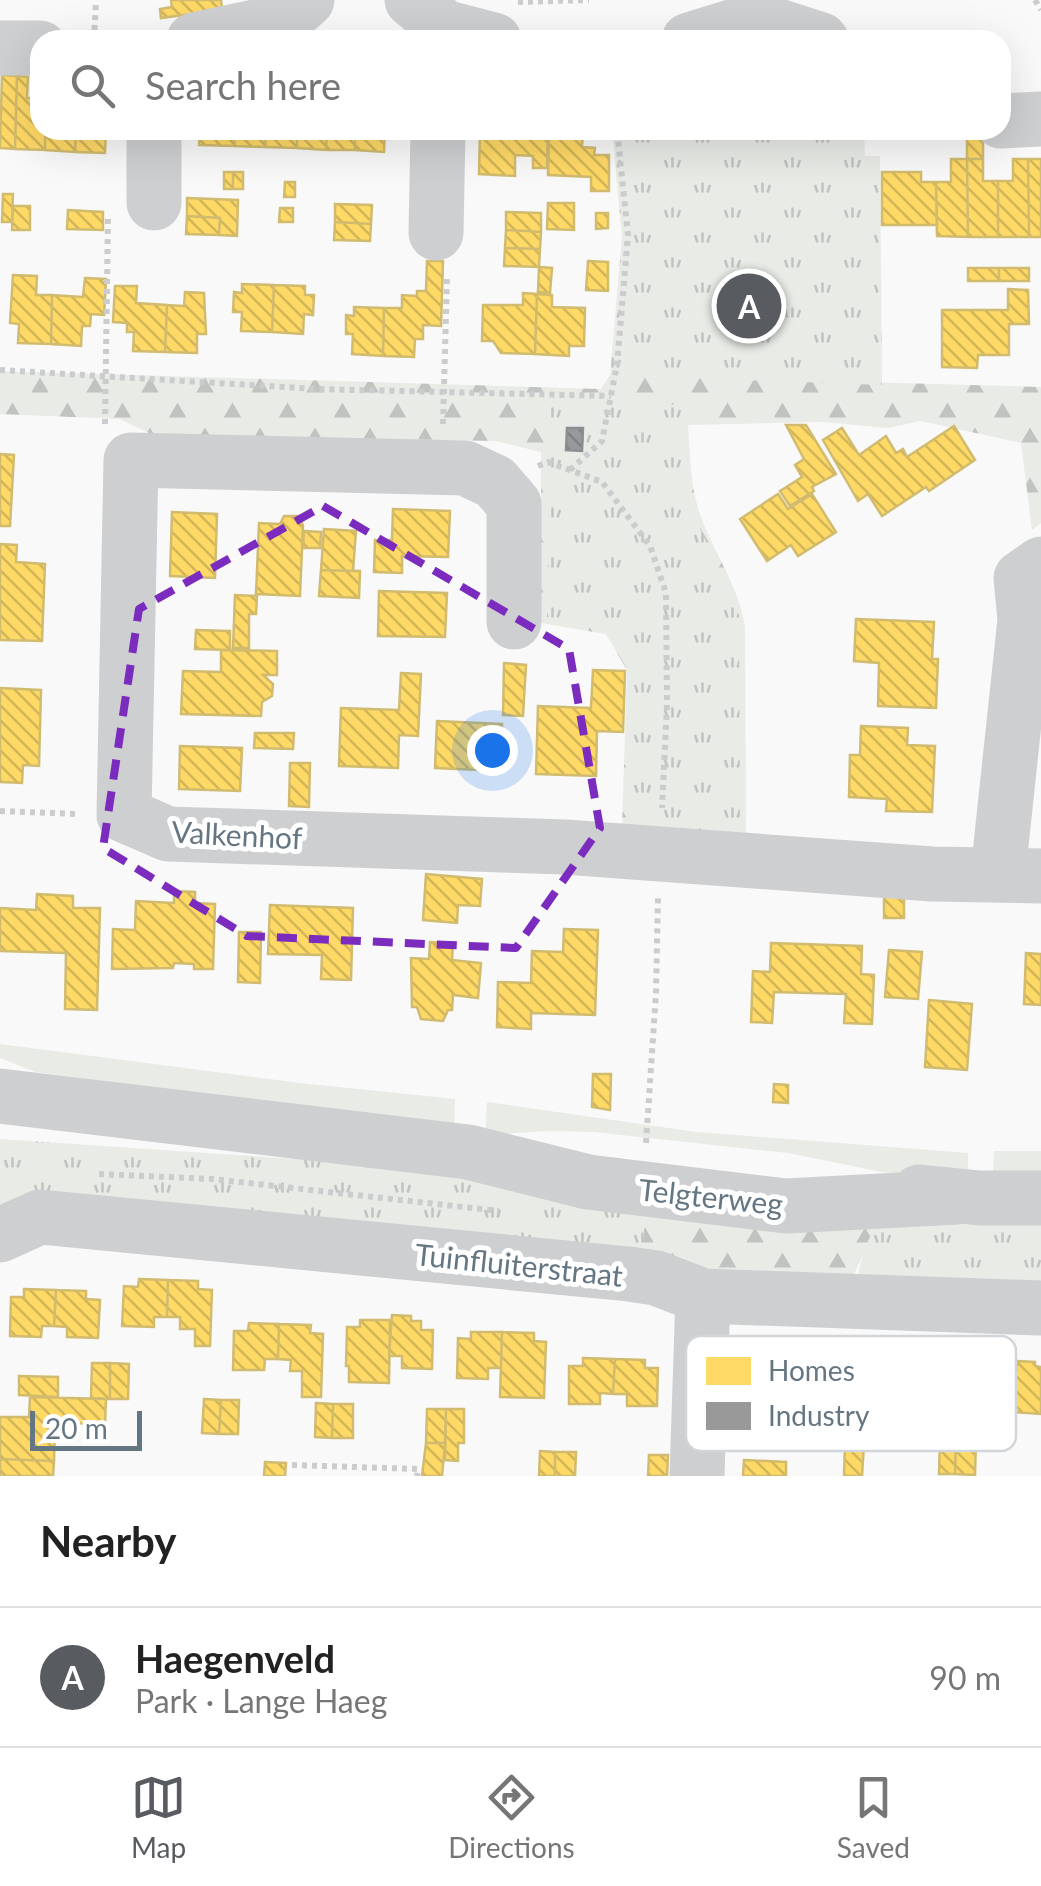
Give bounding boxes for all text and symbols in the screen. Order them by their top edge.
search box [30,30,1011,140]
icon: search [65,58,120,113]
text: Search here [145,62,341,108]
pin: A [716,268,782,344]
your location [467,725,518,776]
street label: Valkenhof [171,813,304,855]
street label: Telgterweg [637,1171,785,1221]
street label: Tuinfluiterstraat [413,1235,625,1293]
legend [686,1336,1016,1451]
text: Homes [768,1353,855,1387]
text: Industry [768,1398,870,1432]
scale bar [30,1406,142,1450]
text: 20 m [45,1411,108,1445]
text: Nearby [40,1516,177,1566]
text: Haegenveld [135,1635,335,1681]
text: A [61,1658,84,1697]
text: 90 m [929,1658,1001,1697]
text: Park · Lange Haeg [135,1681,387,1720]
tab: Map [131,1770,186,1864]
tab: Directions [448,1770,575,1864]
tab: Saved [837,1770,910,1864]

